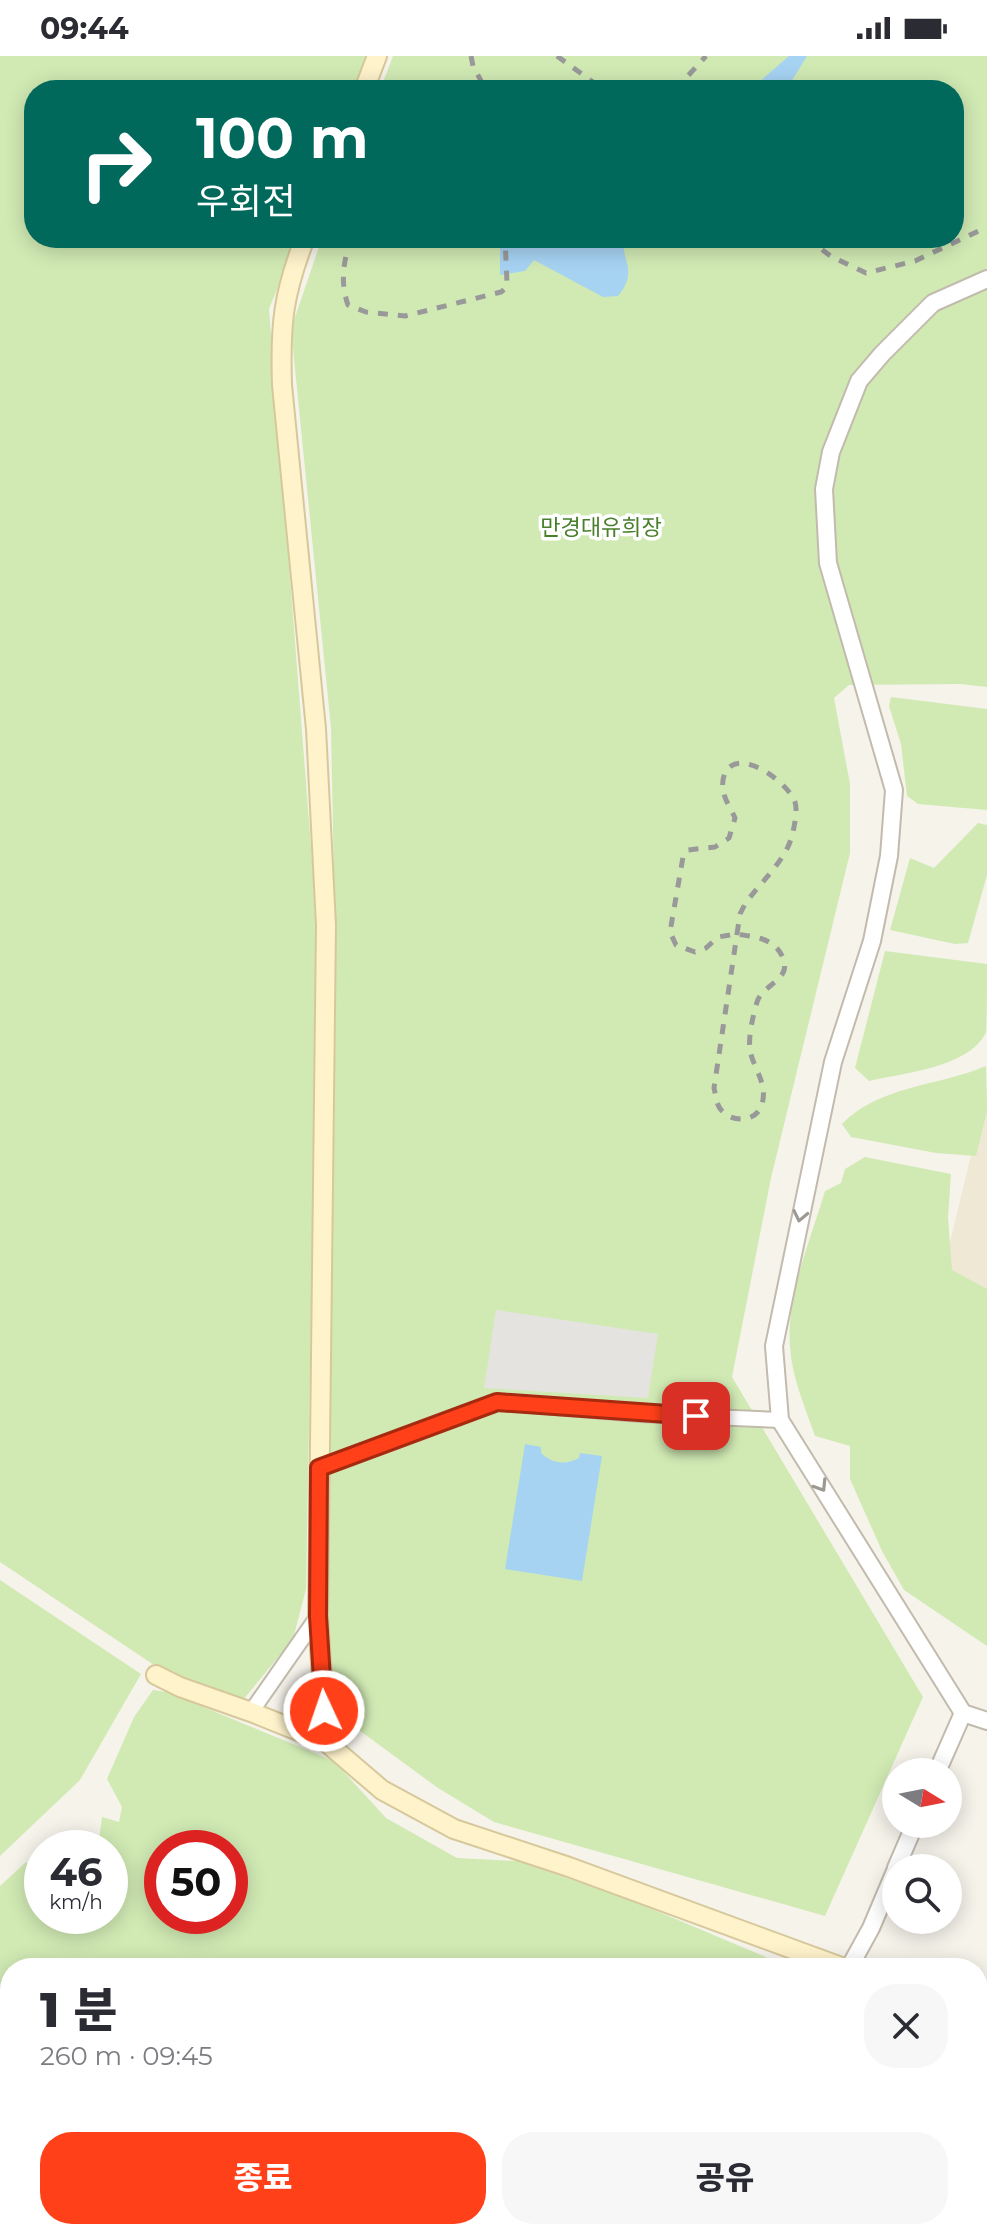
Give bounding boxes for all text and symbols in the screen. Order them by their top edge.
text: 09:44 [40,10,129,47]
text: 100 m [196,104,369,172]
icon: right [64,112,168,216]
text: 우회전 [196,179,295,223]
park label: 만경대유희장 [540,514,662,541]
one-way arrow [792,1209,809,1222]
pin [662,1382,730,1450]
icon: arrive [674,1394,718,1438]
one-way arrow [812,1477,827,1492]
position arrow [282,1669,366,1753]
north arrow [882,1758,962,1838]
map controls [882,1758,962,1934]
speed limit sign: 50 [144,1830,248,1934]
text: 46 [49,1847,103,1896]
button: search [882,1854,962,1934]
text: km/h [49,1890,103,1914]
text: 1 분 [40,1981,118,2039]
button: close [864,1984,948,2068]
text: 260 m · 09:45 [40,2040,213,2072]
button: 종료 [40,2132,486,2224]
button: 공유 [502,2132,948,2224]

